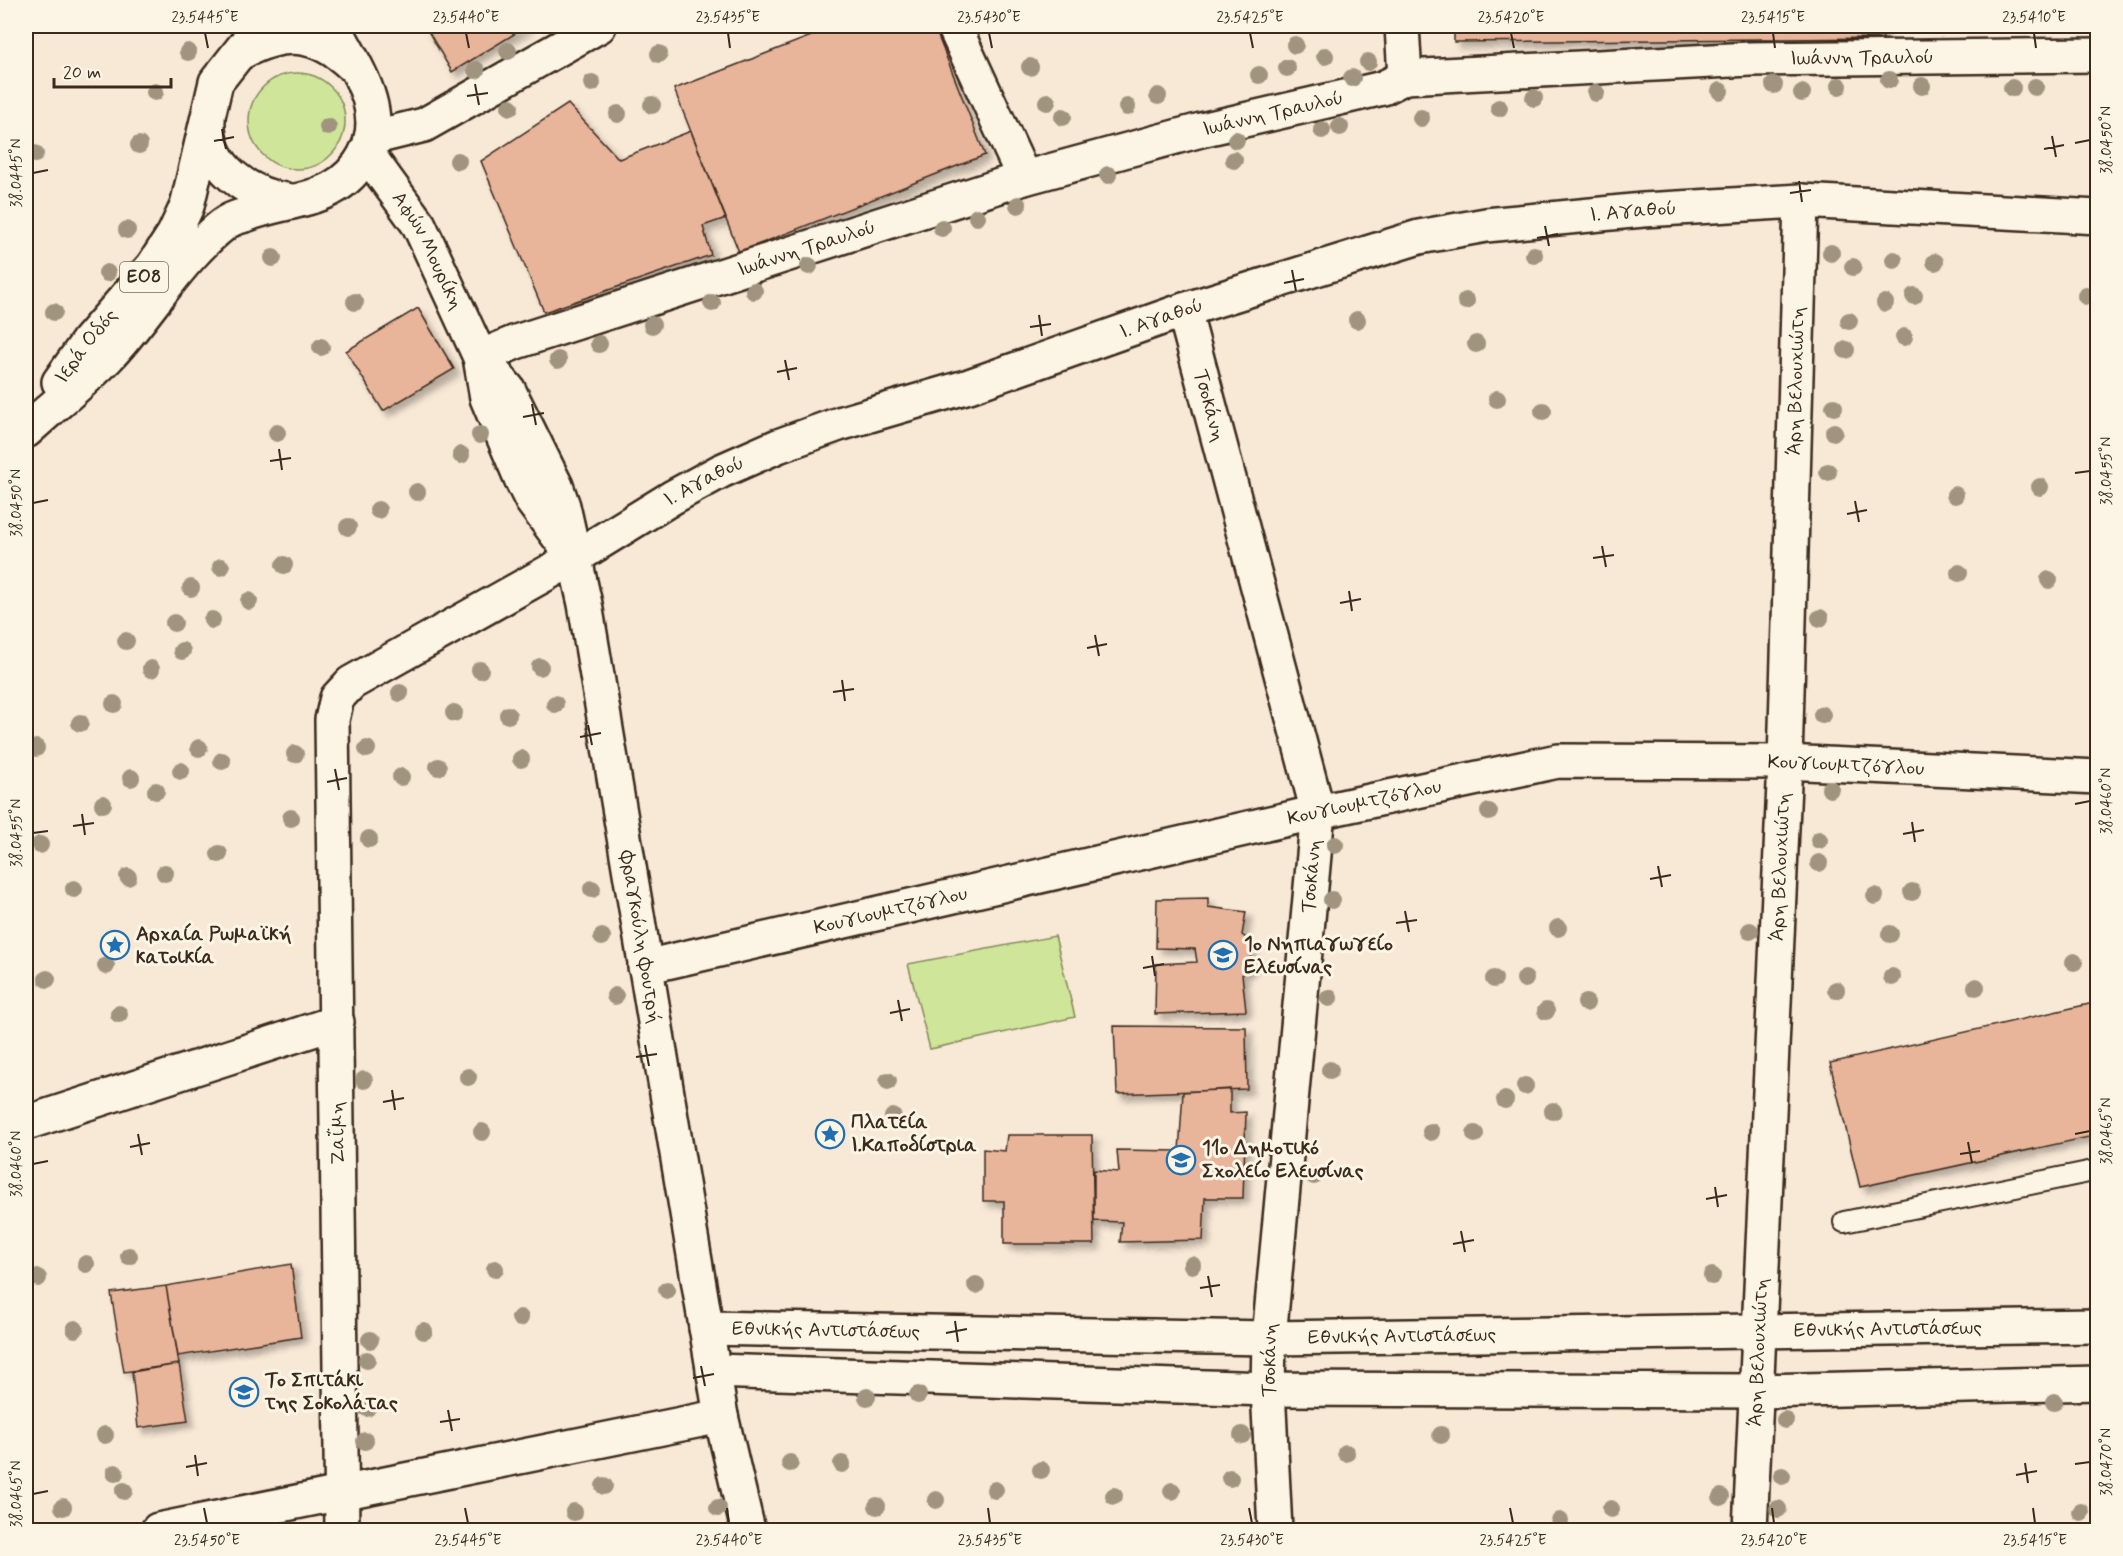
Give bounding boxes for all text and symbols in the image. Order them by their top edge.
text: 23.5445°E [172,8,239,28]
text: 23.5440°E [433,8,499,28]
text: 23.5435°E [696,8,760,28]
text: 23.5430°E [957,8,1021,28]
text: 23.5425°E [1216,8,1284,28]
text: 23.5420°E [1478,8,1544,28]
text: 23.5415°E [1741,8,1805,28]
text: 23.5410°E [2002,8,2066,28]
street label: Ιωάννη Τραυλού [1790,43,1934,72]
scale bar [54,51,171,89]
text: 20 m [63,61,101,85]
street label: Ιωάννη Τραυλού [1200,84,1346,143]
text: 38.0450°N [2097,106,2117,174]
text: 38.0445°N [7,139,27,207]
street label: Αφών Μουρίκη [385,186,470,314]
street label: Ι. Αγαθού [1588,195,1677,229]
street label: Ιωάννη Τραυλού [734,213,879,283]
road number: ΕΟ8 [120,262,168,292]
street label: Ι. Αγαθού [1116,291,1206,345]
street label: Ιερά Οδός [49,303,124,389]
street label: Άρη Βελουχιώτη [1780,306,1811,456]
street label: Τσοκάνη [1187,367,1232,445]
text: 38.0455°N [2097,437,2117,505]
street label: Ι. Αγαθού [659,449,748,513]
text: 38.0450°N [7,469,27,537]
street label: Κουγιουμτζόγλου [1768,748,1925,782]
text: 38.0460°N [2097,768,2117,834]
street label: Κουγιουμτζόγλου [1285,773,1444,832]
street label: Άρη Βελουχιώτη [1763,792,1797,942]
text: 38.0455°N [7,799,27,867]
street label: Τσοκάνη [1295,838,1329,914]
street label: Φραγκούλη Φουτρή [613,848,669,1025]
street label: Κουγιουμτζόγλου [811,880,970,941]
place label: Αρχαία Ρωμαϊκή κατοικία [136,921,292,971]
place icon: Αρχαία Ρωμαϊκή κατοικία [99,929,131,961]
place label: 1ο Νηπιαγωγείο Ελευσίνας [1244,931,1393,981]
school or university icon: 1ο Νηπιαγωγείο Ελευσίνας [1207,939,1239,971]
text: 38.0465°N [2097,1097,2117,1165]
street label: Ζαΐμη [324,1101,352,1165]
place label: Πλατεία Ι.Καποδίστρια [851,1109,977,1159]
place icon: Πλατεία Ι.Καποδίστρια [814,1118,846,1150]
text: 38.0460°N [7,1131,27,1197]
place label: 11ο Δημοτικό Σχολείο Ελευσίνας [1202,1135,1364,1185]
school or university icon: 11ο Δημοτικό Σχολείο Ελευσίνας [1165,1144,1197,1176]
street label: Άρη Βελουχιώτη [1741,1277,1775,1427]
street label: Εθνικής Αντιστάσεως [1793,1314,1982,1344]
street label: Εθνικής Αντιστάσεως [732,1315,921,1345]
street label: Εθνικής Αντιστάσεως [1308,1321,1496,1351]
street label: Τσοκάνη [1256,1323,1284,1397]
place label: Το Σπιτάκι της Σοκολάτας [264,1367,398,1417]
school or university icon: Το Σπιτάκι της Σοκολάτας [228,1376,260,1408]
text: 38.0470°N [2097,1428,2117,1496]
text: 38.0465°N [7,1460,27,1528]
text: 23.5450°E [174,1531,240,1551]
text: 23.5445°E [435,1531,502,1551]
text: 23.5440°E [696,1531,762,1551]
text: 23.5435°E [958,1531,1022,1551]
text: 23.5430°E [1220,1531,1284,1551]
text: 23.5425°E [1479,1531,1547,1551]
text: 23.5420°E [1741,1531,1807,1551]
text: 23.5415°E [2003,1531,2067,1551]

